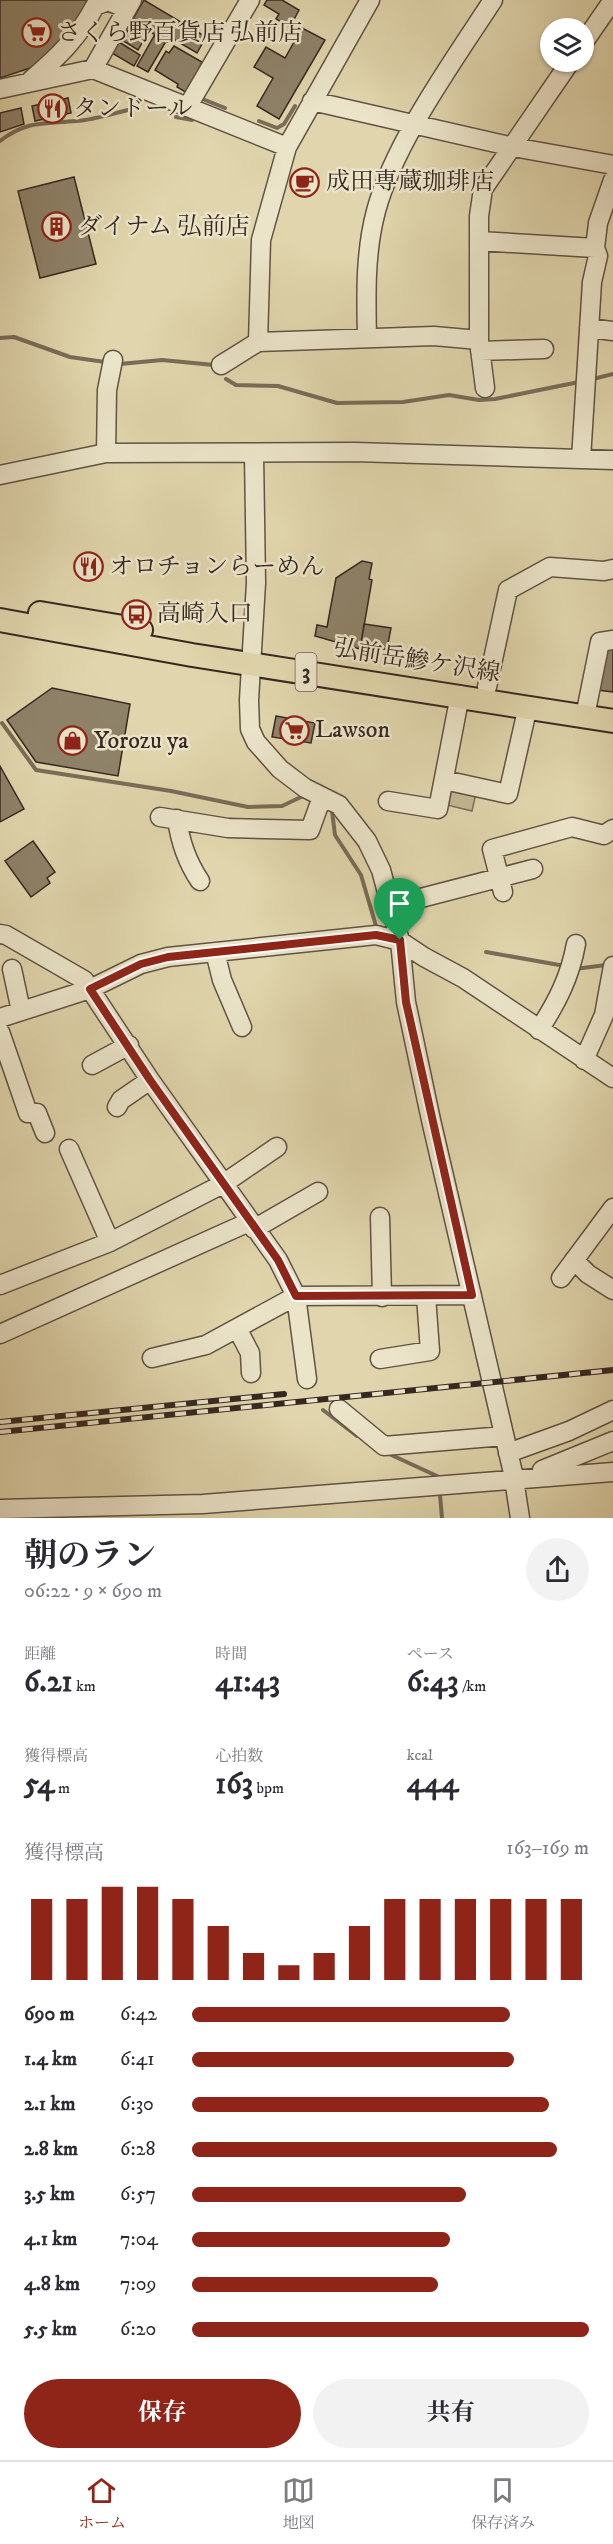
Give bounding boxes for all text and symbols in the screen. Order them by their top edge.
supermarket icon: さくら野百貨店 弘前店 [20,17,52,49]
place label: さくら野百貨店 弘前店 [57,18,302,48]
map controls [540,18,594,72]
button: layers [540,18,594,72]
restaurant icon: タンドール [36,93,68,125]
place label: タンドール [73,94,193,124]
cafe icon: 成田専蔵珈琲店 [289,166,321,198]
place label: 成田専蔵珈琲店 [326,167,494,197]
building icon: ダイナム 弘前店 [41,211,73,243]
place label: ダイナム 弘前店 [78,212,249,242]
restaurant icon: オロチョンらーめん [72,551,104,583]
place label: オロチョンらーめん [109,552,324,582]
bus stop icon: 高崎入口 [120,598,152,630]
place label: 高崎入口 [157,599,253,629]
street label: 弘前岳鰺ケ沢線 [332,633,502,689]
road number: 3 [296,653,316,691]
supermarket icon: Lawson [278,714,310,746]
place label: Lawson [315,715,390,745]
shop icon: Yorozu ya [57,725,89,757]
place label: Yorozu ya [94,726,189,756]
pin [374,878,425,940]
icon: arrive [383,887,416,920]
text: 朝のラン [24,1536,156,1577]
button: share [526,1538,589,1601]
text: 06:22 · 9 × 690 m [24,1579,162,1604]
text: 距離 [24,1644,56,1664]
text: 時間 [215,1644,247,1664]
text: ペース [407,1644,454,1664]
text: 6.21 [24,1664,72,1701]
text: 41:43 [215,1664,280,1701]
text: 6:43 [407,1664,459,1701]
text: km [72,1676,96,1696]
text: /km [459,1676,486,1696]
text: kcal [407,1745,433,1765]
text: 獲得標高 [24,1746,88,1766]
text: 心拍数 [215,1746,263,1766]
text: 444 [407,1765,458,1802]
text: 54 [24,1766,55,1803]
text: 163 [215,1766,253,1803]
text: m [55,1778,70,1798]
text: bpm [253,1778,284,1798]
text: 163–169 m [506,1836,589,1861]
text: 獲得標高 [24,1841,104,1866]
text: 690 m [24,2002,74,2027]
text: 6:42 [120,2002,157,2027]
text: 1.4 km [24,2047,77,2072]
text: 6:41 [120,2047,154,2072]
text: 2.1 km [24,2092,75,2117]
text: 6:30 [120,2092,154,2117]
text: 2.8 km [24,2137,78,2162]
text: 6:28 [120,2137,155,2162]
text: 3.5 km [24,2182,75,2207]
text: 6:57 [120,2182,156,2207]
text: 4.1 km [24,2227,77,2252]
text: 7:04 [120,2227,158,2252]
text: 4.8 km [24,2272,80,2297]
text: 7:09 [120,2272,157,2297]
text: 5.5 km [24,2317,77,2342]
text: 6:20 [120,2317,156,2342]
button: 保存 [24,2379,301,2448]
button: 共有 [313,2379,589,2448]
tab: ホーム [78,2474,126,2533]
tab: 地図 [282,2474,315,2533]
tab: 保存済み [471,2474,535,2533]

